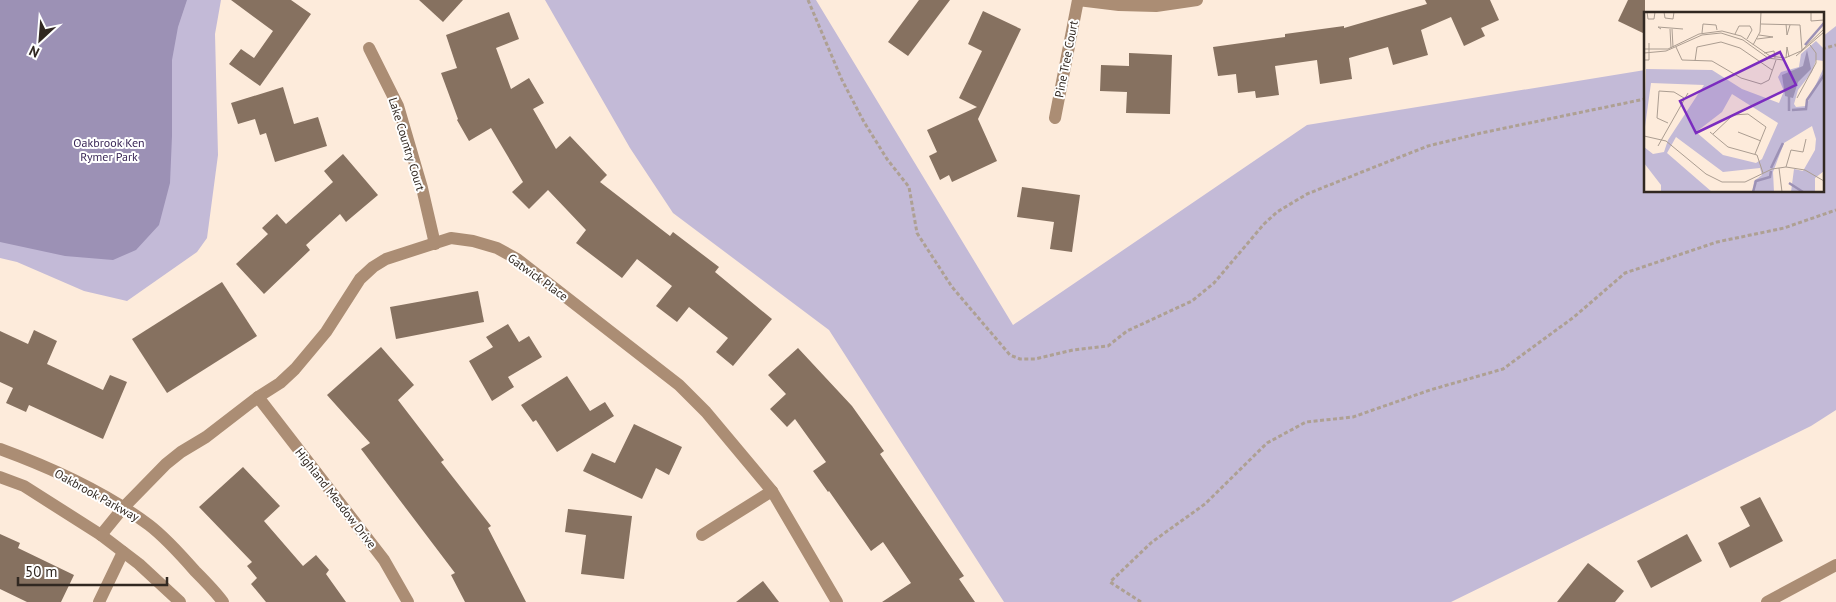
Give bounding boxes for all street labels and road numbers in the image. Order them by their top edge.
street label: Pine Tree Court [1051,19,1081,99]
street label: Lake Country Court [386,95,428,193]
street label: Gatwick Place [505,250,571,304]
street label: Highland Meadow Drive [292,445,380,551]
street label: Oakbrook Parkway [52,466,142,525]

